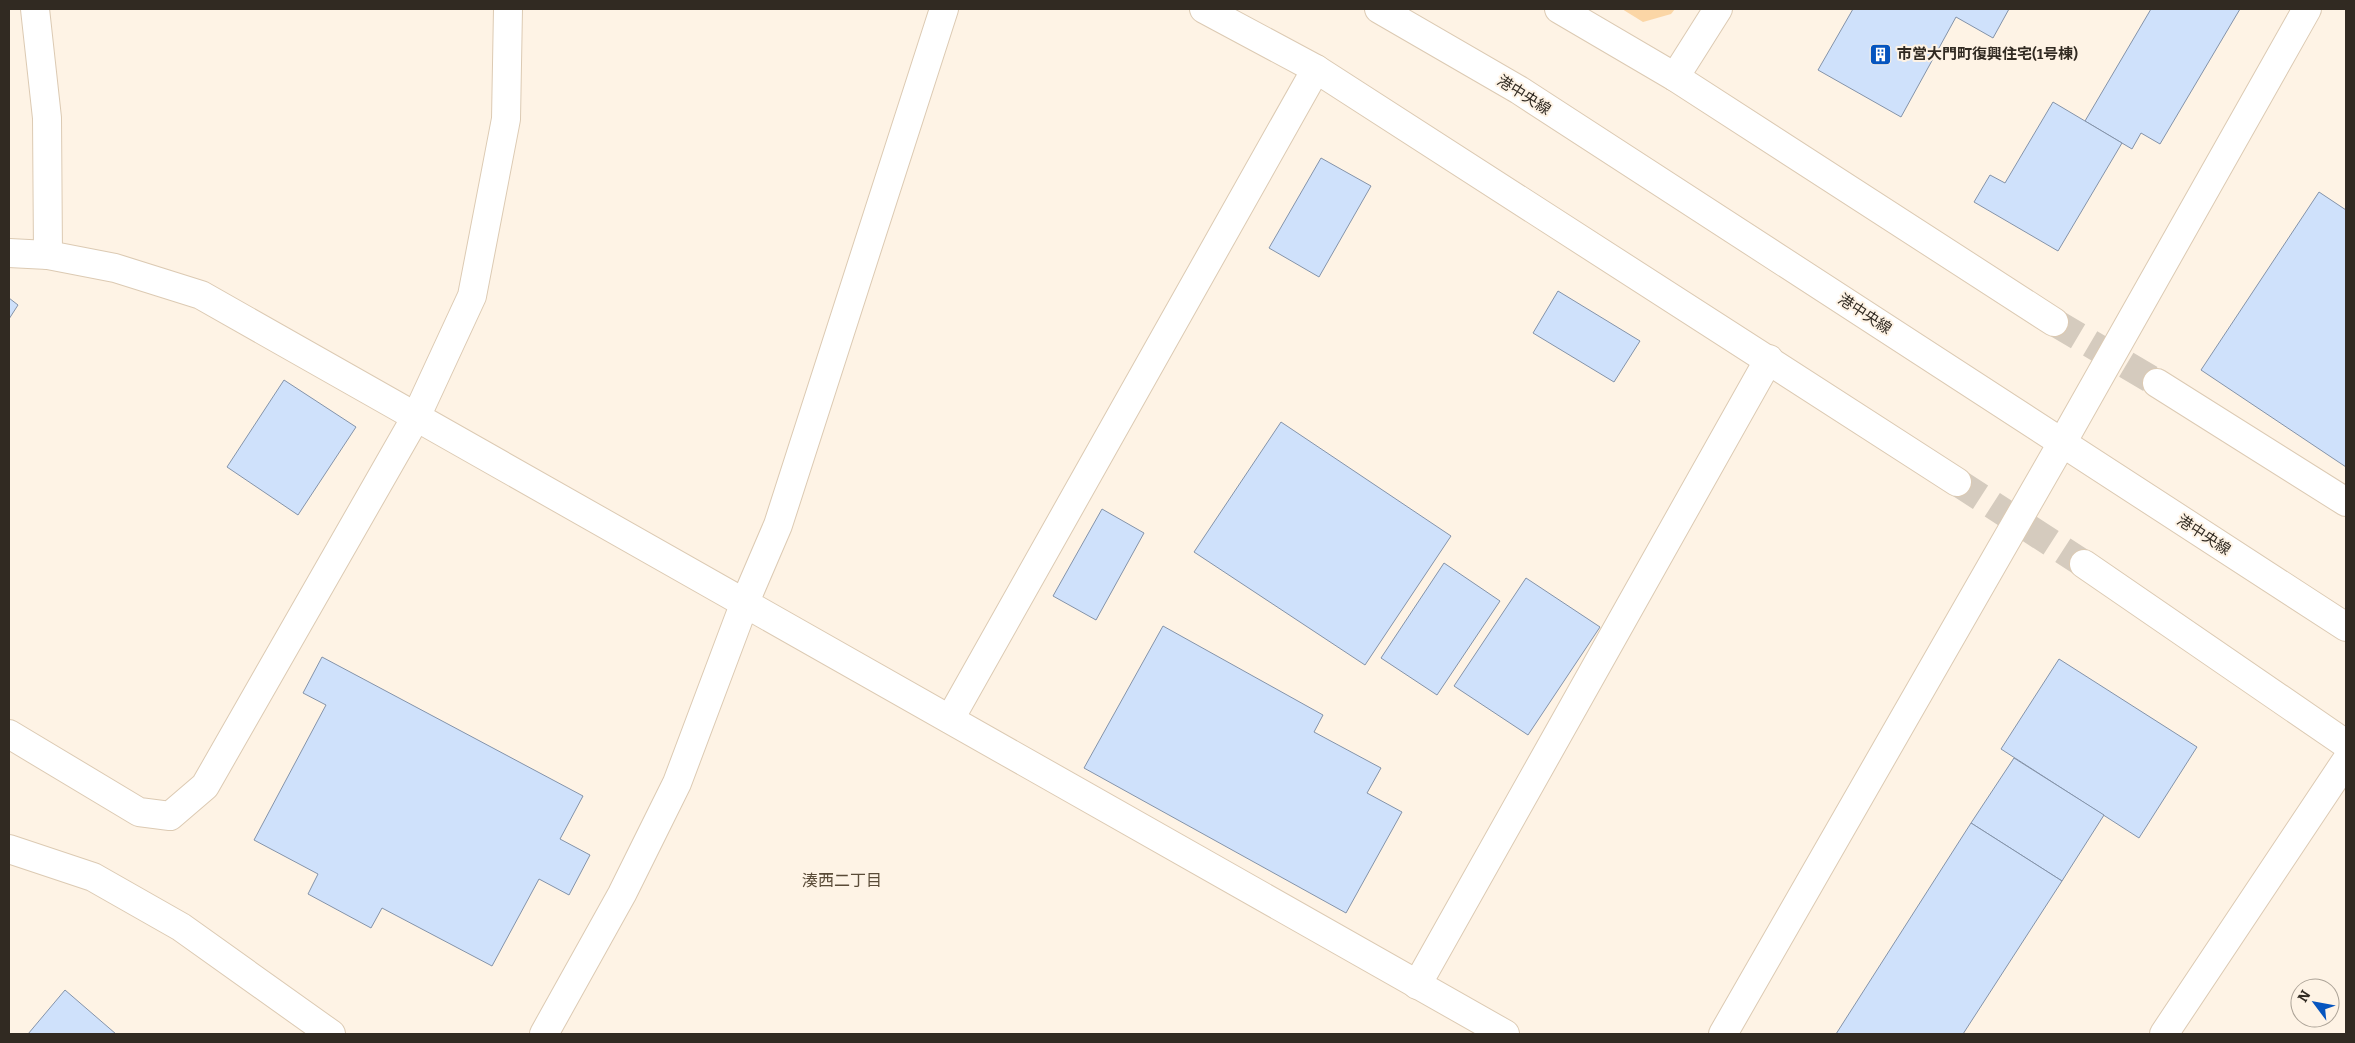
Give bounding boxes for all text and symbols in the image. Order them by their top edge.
building icon: 市営大門町復興住宅(1号棟) [1869,42,1893,66]
place label: 市営大門町復興住宅(1号棟) [1897,45,2078,63]
street label: 港中央線 [1494,71,1554,119]
street label: 港中央線 [1835,290,1895,338]
street label: 港中央線 [2174,511,2234,559]
district label: 湊西二丁目 [802,871,882,890]
north arrow [2290,978,2340,1028]
text: N [2294,987,2315,1005]

